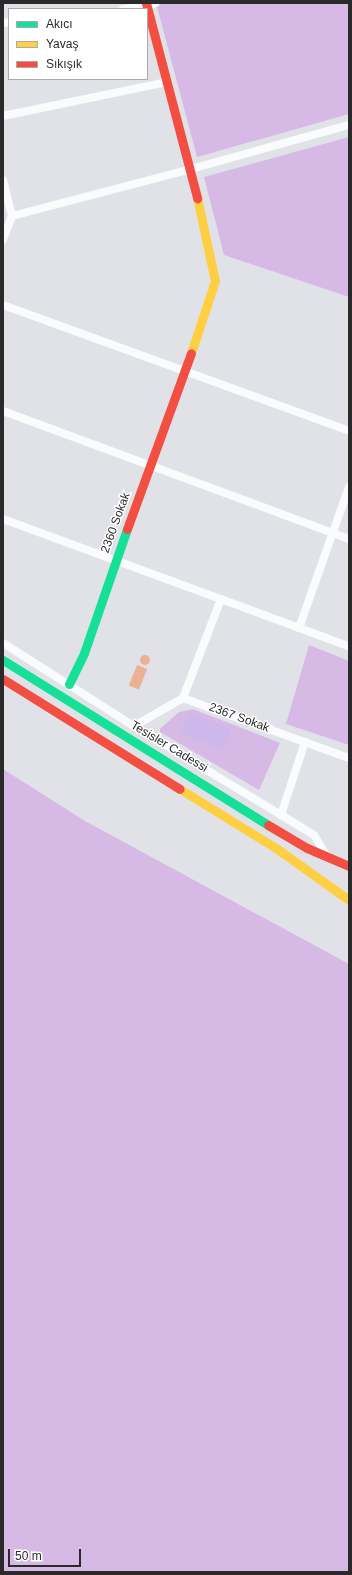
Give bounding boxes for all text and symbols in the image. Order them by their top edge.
legend [8,8,148,80]
text: Akıcı [46,17,73,31]
text: Yavaş [46,37,78,51]
text: Sıkışık [46,57,82,71]
street label: 2360 Sokak [98,491,134,555]
street label: 2367 Sokak [207,700,271,736]
street label: Tesisler Cadessi [128,718,210,776]
scale bar [10,1541,83,1567]
text: 50 m [15,1549,42,1563]

